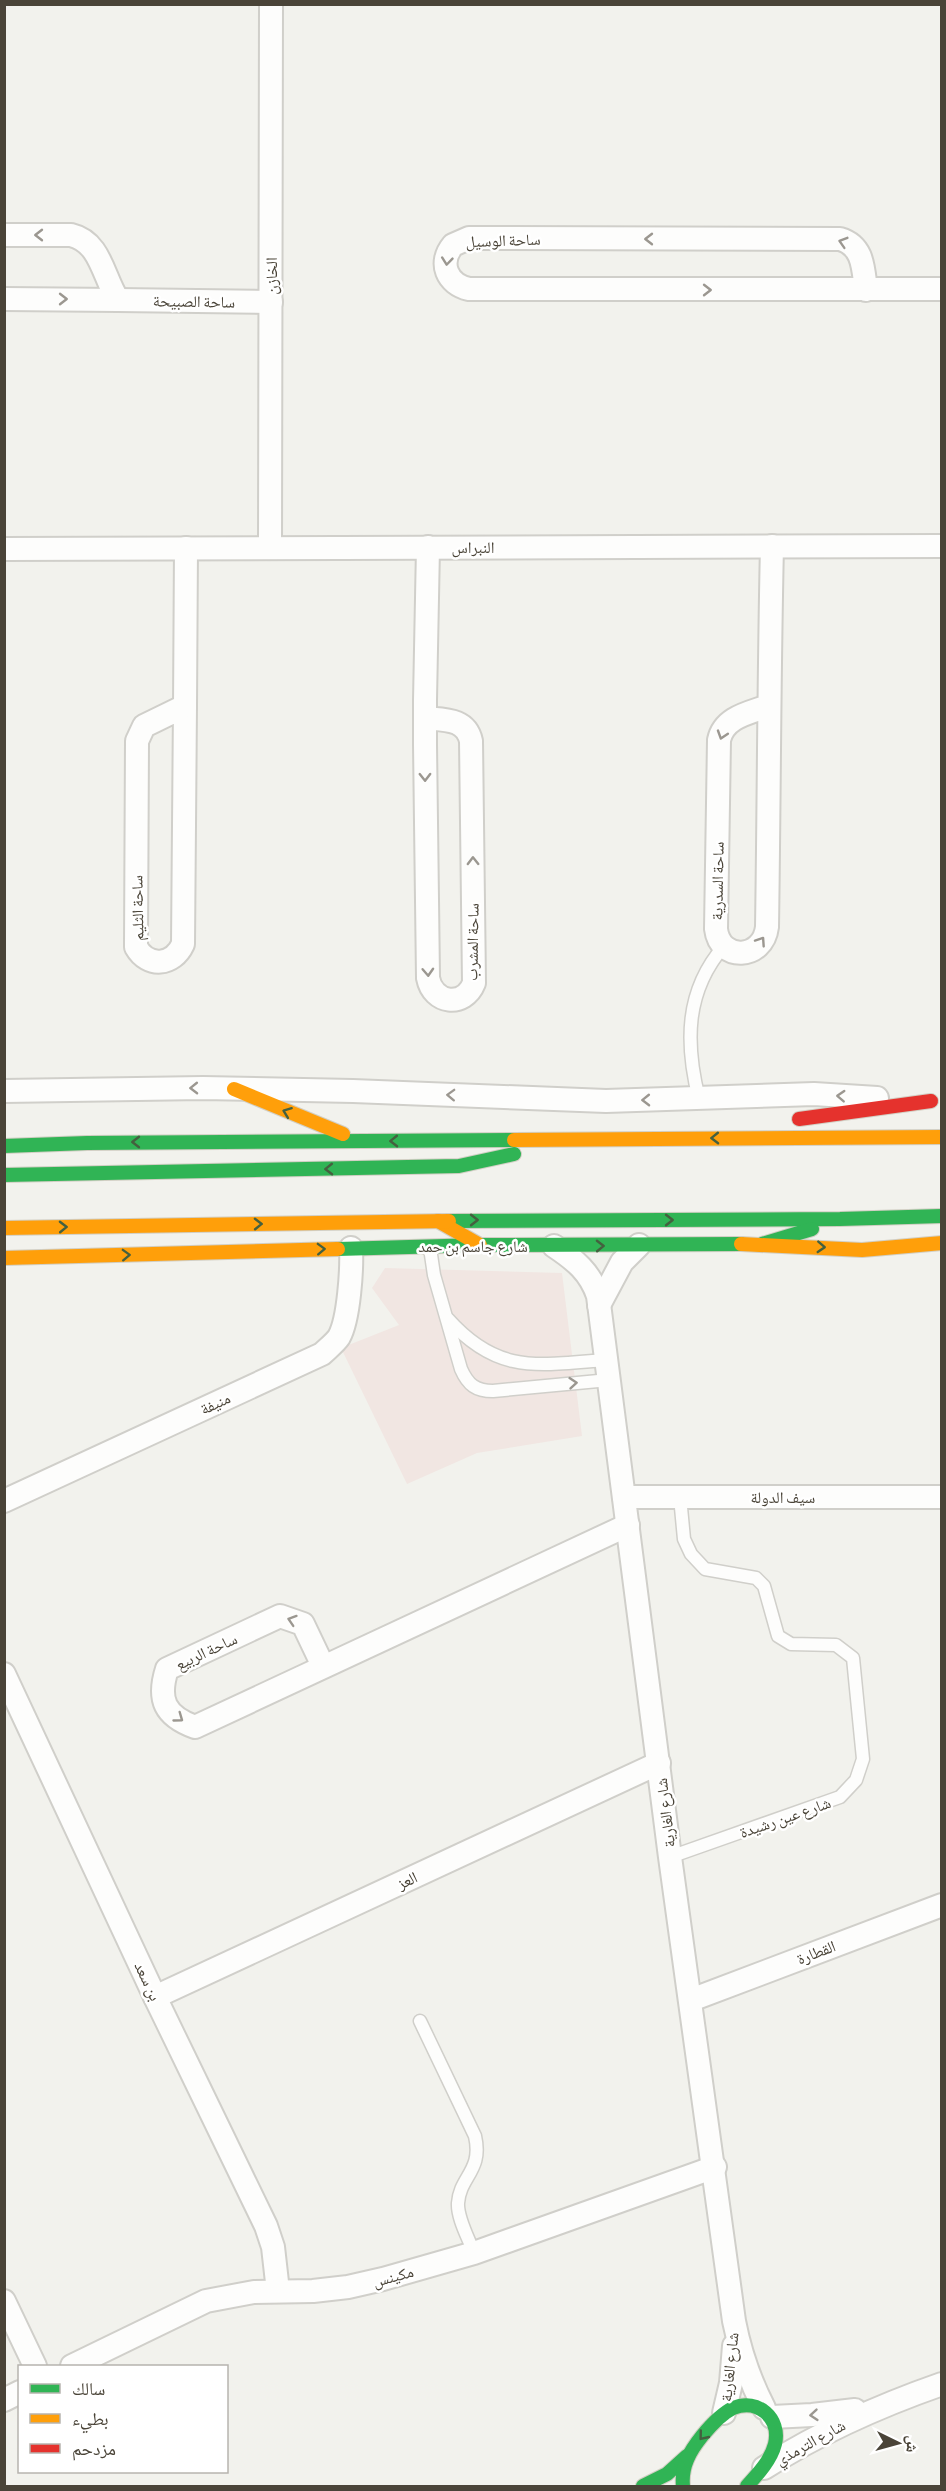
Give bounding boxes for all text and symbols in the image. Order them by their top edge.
one-way arrow [34,229,43,241]
street label: ساحة الوسيل [465,231,541,252]
one-way arrow [645,233,654,245]
one-way arrow [839,237,849,249]
one-way arrow [442,256,454,266]
street label: الخازن [263,257,282,295]
one-way arrow [703,284,712,296]
street label: ساحة الصبيحة [153,292,235,313]
one-way arrow [58,293,67,305]
street label: النبراس [451,539,495,558]
one-way arrow [717,730,729,740]
one-way arrow [419,772,431,781]
street label: ساحة السدرية [708,841,729,921]
one-way arrow [466,857,479,866]
street label: ساحة الثليم [128,875,149,941]
street label: ساحة المشرب [463,903,484,981]
one-way arrow [754,936,765,947]
one-way arrow [421,967,434,976]
one-way arrow [189,1082,198,1095]
one-way arrow [447,1088,456,1101]
one-way arrow [837,1089,846,1102]
one-way arrow [642,1094,651,1106]
one-way arrow [282,1107,293,1120]
one-way arrow [711,1132,720,1144]
one-way arrow [390,1135,399,1147]
one-way arrow [132,1136,141,1149]
one-way arrow [325,1163,334,1175]
one-way arrow [664,1213,673,1226]
one-way arrow [469,1214,478,1226]
one-way arrow [253,1217,262,1230]
one-way arrow [58,1221,67,1234]
street label: شارع جاسم بن حمد [418,1238,528,1257]
one-way arrow [595,1240,604,1252]
one-way arrow [816,1241,825,1254]
one-way arrow [316,1243,325,1255]
one-way arrow [121,1249,130,1261]
one-way arrow [569,1377,578,1390]
street label: منيفة [198,1389,234,1420]
street label: سيف الدولة [751,1489,815,1508]
one-way arrow [287,1615,298,1627]
street label: ساحة الربيع [173,1630,241,1675]
one-way arrow [172,1711,183,1722]
street label: شارع الغارية [653,1777,680,1849]
street label: شارع عين رشيدة [737,1794,834,1843]
street label: العز [394,1868,421,1895]
street label: القطارة [794,1937,839,1969]
street label: بن سعد [129,1959,164,2004]
street label: مكينس [371,2263,416,2292]
street label: شارع الغارية [717,2331,744,2403]
legend [18,2365,228,2473]
text: سالك [72,2379,105,2400]
one-way arrow [809,2408,818,2421]
text: بطيء [72,2409,109,2434]
north arrow [868,2413,928,2473]
street label: شارع الترمذي [772,2416,850,2472]
one-way arrow [699,2429,710,2440]
text: ش [901,2435,922,2453]
text: مزدحم [72,2439,116,2461]

